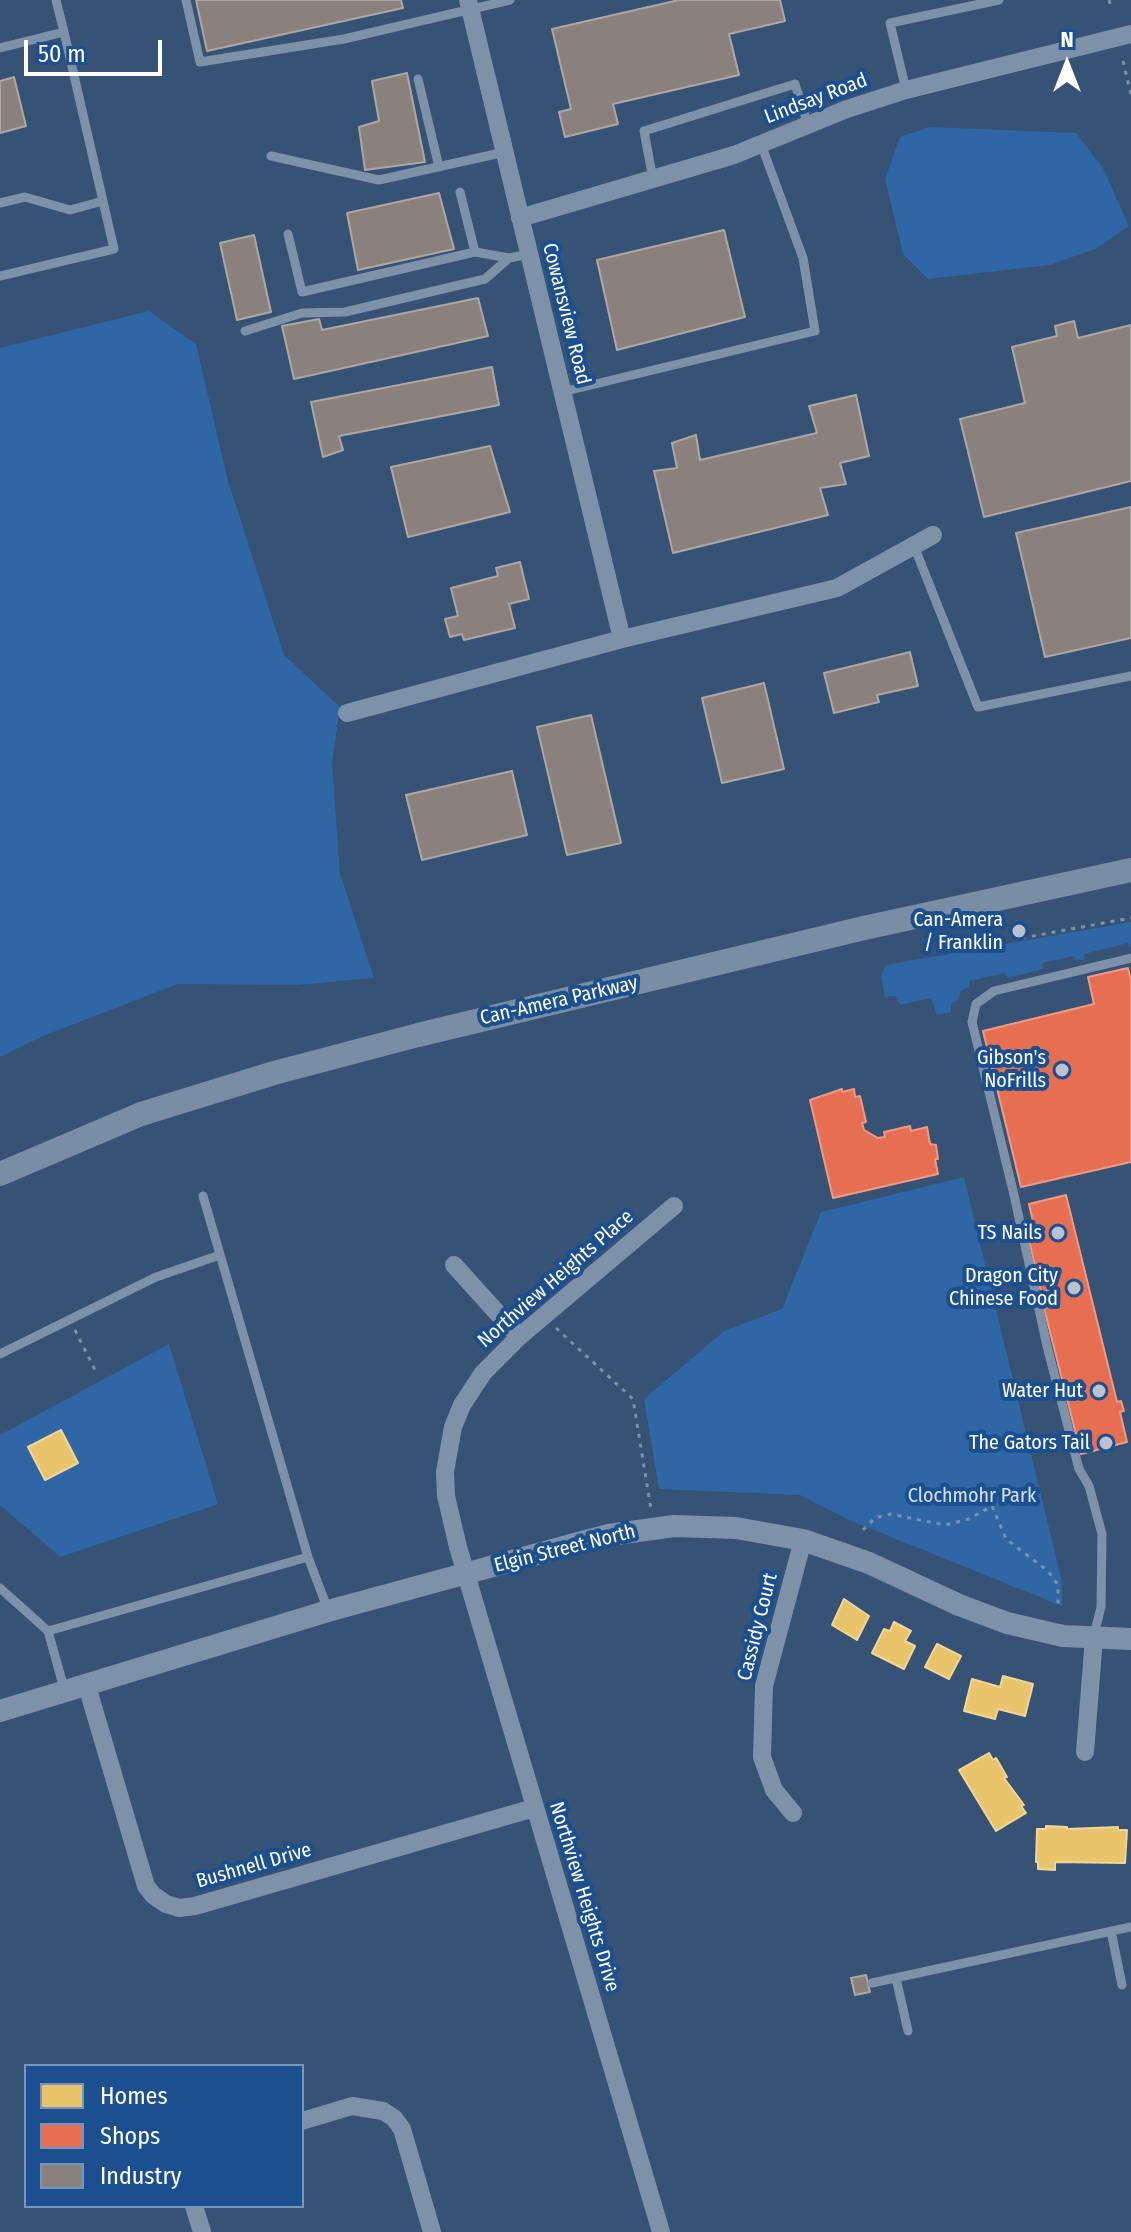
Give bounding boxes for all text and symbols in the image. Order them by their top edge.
scale bar [28,24,166,74]
north arrow [1027,24,1107,104]
text: N [1060,26,1074,53]
text: 50 m [38,40,86,68]
street label: Lindsay Road [761,68,871,130]
street label: Cowansview Road [537,241,595,387]
place label: Can-Amera / Franklin [914,908,1003,955]
marker: Can-Amera / Franklin [1010,922,1028,940]
street label: Can-Amera Parkway [478,971,640,1031]
place label: Gibson's NoFrills [977,1046,1046,1093]
marker: Gibson's NoFrills [1053,1061,1071,1079]
street label: Northview Heights Place [473,1205,639,1353]
place label: TS Nails [978,1221,1042,1245]
marker: TS Nails [1049,1224,1067,1242]
place label: Dragon City Chinese Food [949,1264,1058,1311]
marker: Dragon City Chinese Food [1065,1279,1083,1297]
place label: Water Hut [1002,1379,1083,1403]
marker: Water Hut [1090,1382,1108,1400]
place label: The Gators Tail [969,1431,1090,1455]
marker: The Gators Tail [1097,1434,1115,1452]
park label: Clochmohr Park [908,1484,1036,1508]
street label: Elgin Street North [492,1520,638,1578]
street label: Cassidy Court [733,1571,783,1683]
street label: Northview Heights Drive [544,1799,624,1995]
street label: Bushnell Drive [194,1838,314,1894]
legend [24,2064,304,2208]
text: Homes [100,2082,168,2110]
text: Shops [100,2122,160,2150]
text: Industry [100,2162,182,2190]

